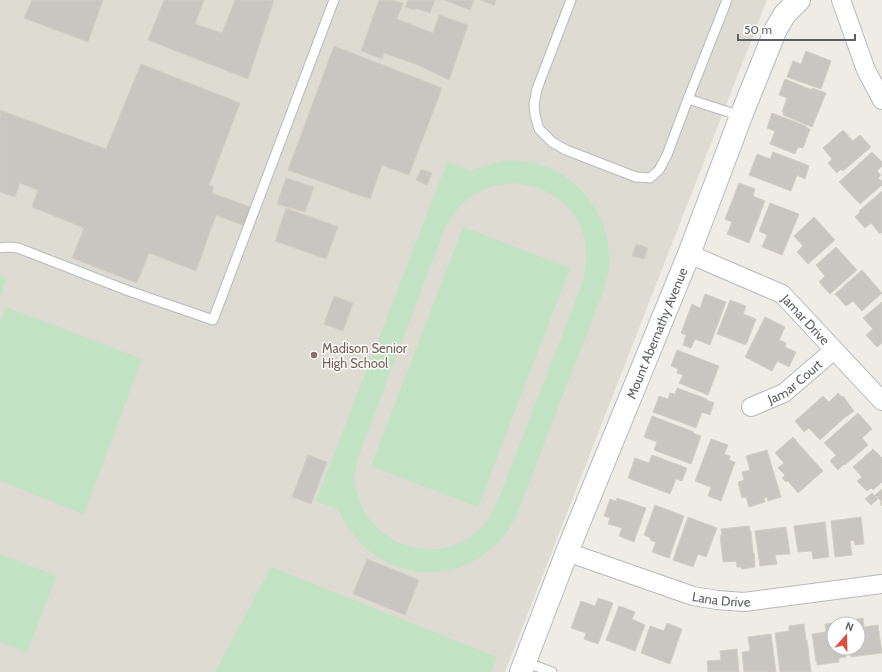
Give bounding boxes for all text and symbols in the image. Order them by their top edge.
scale bar [738,16,855,42]
text: 50 m [744,22,772,37]
street label: Mount Abernathy Avenue [623,265,691,401]
street label: Jamar Drive [778,290,833,348]
place label: Madison Senior High School [322,340,408,371]
marker: Madison Senior High School [309,350,319,360]
street label: Jamar Court [764,356,826,407]
street label: Lana Drive [691,588,752,610]
north arrow [826,616,866,656]
text: N [843,619,855,635]

